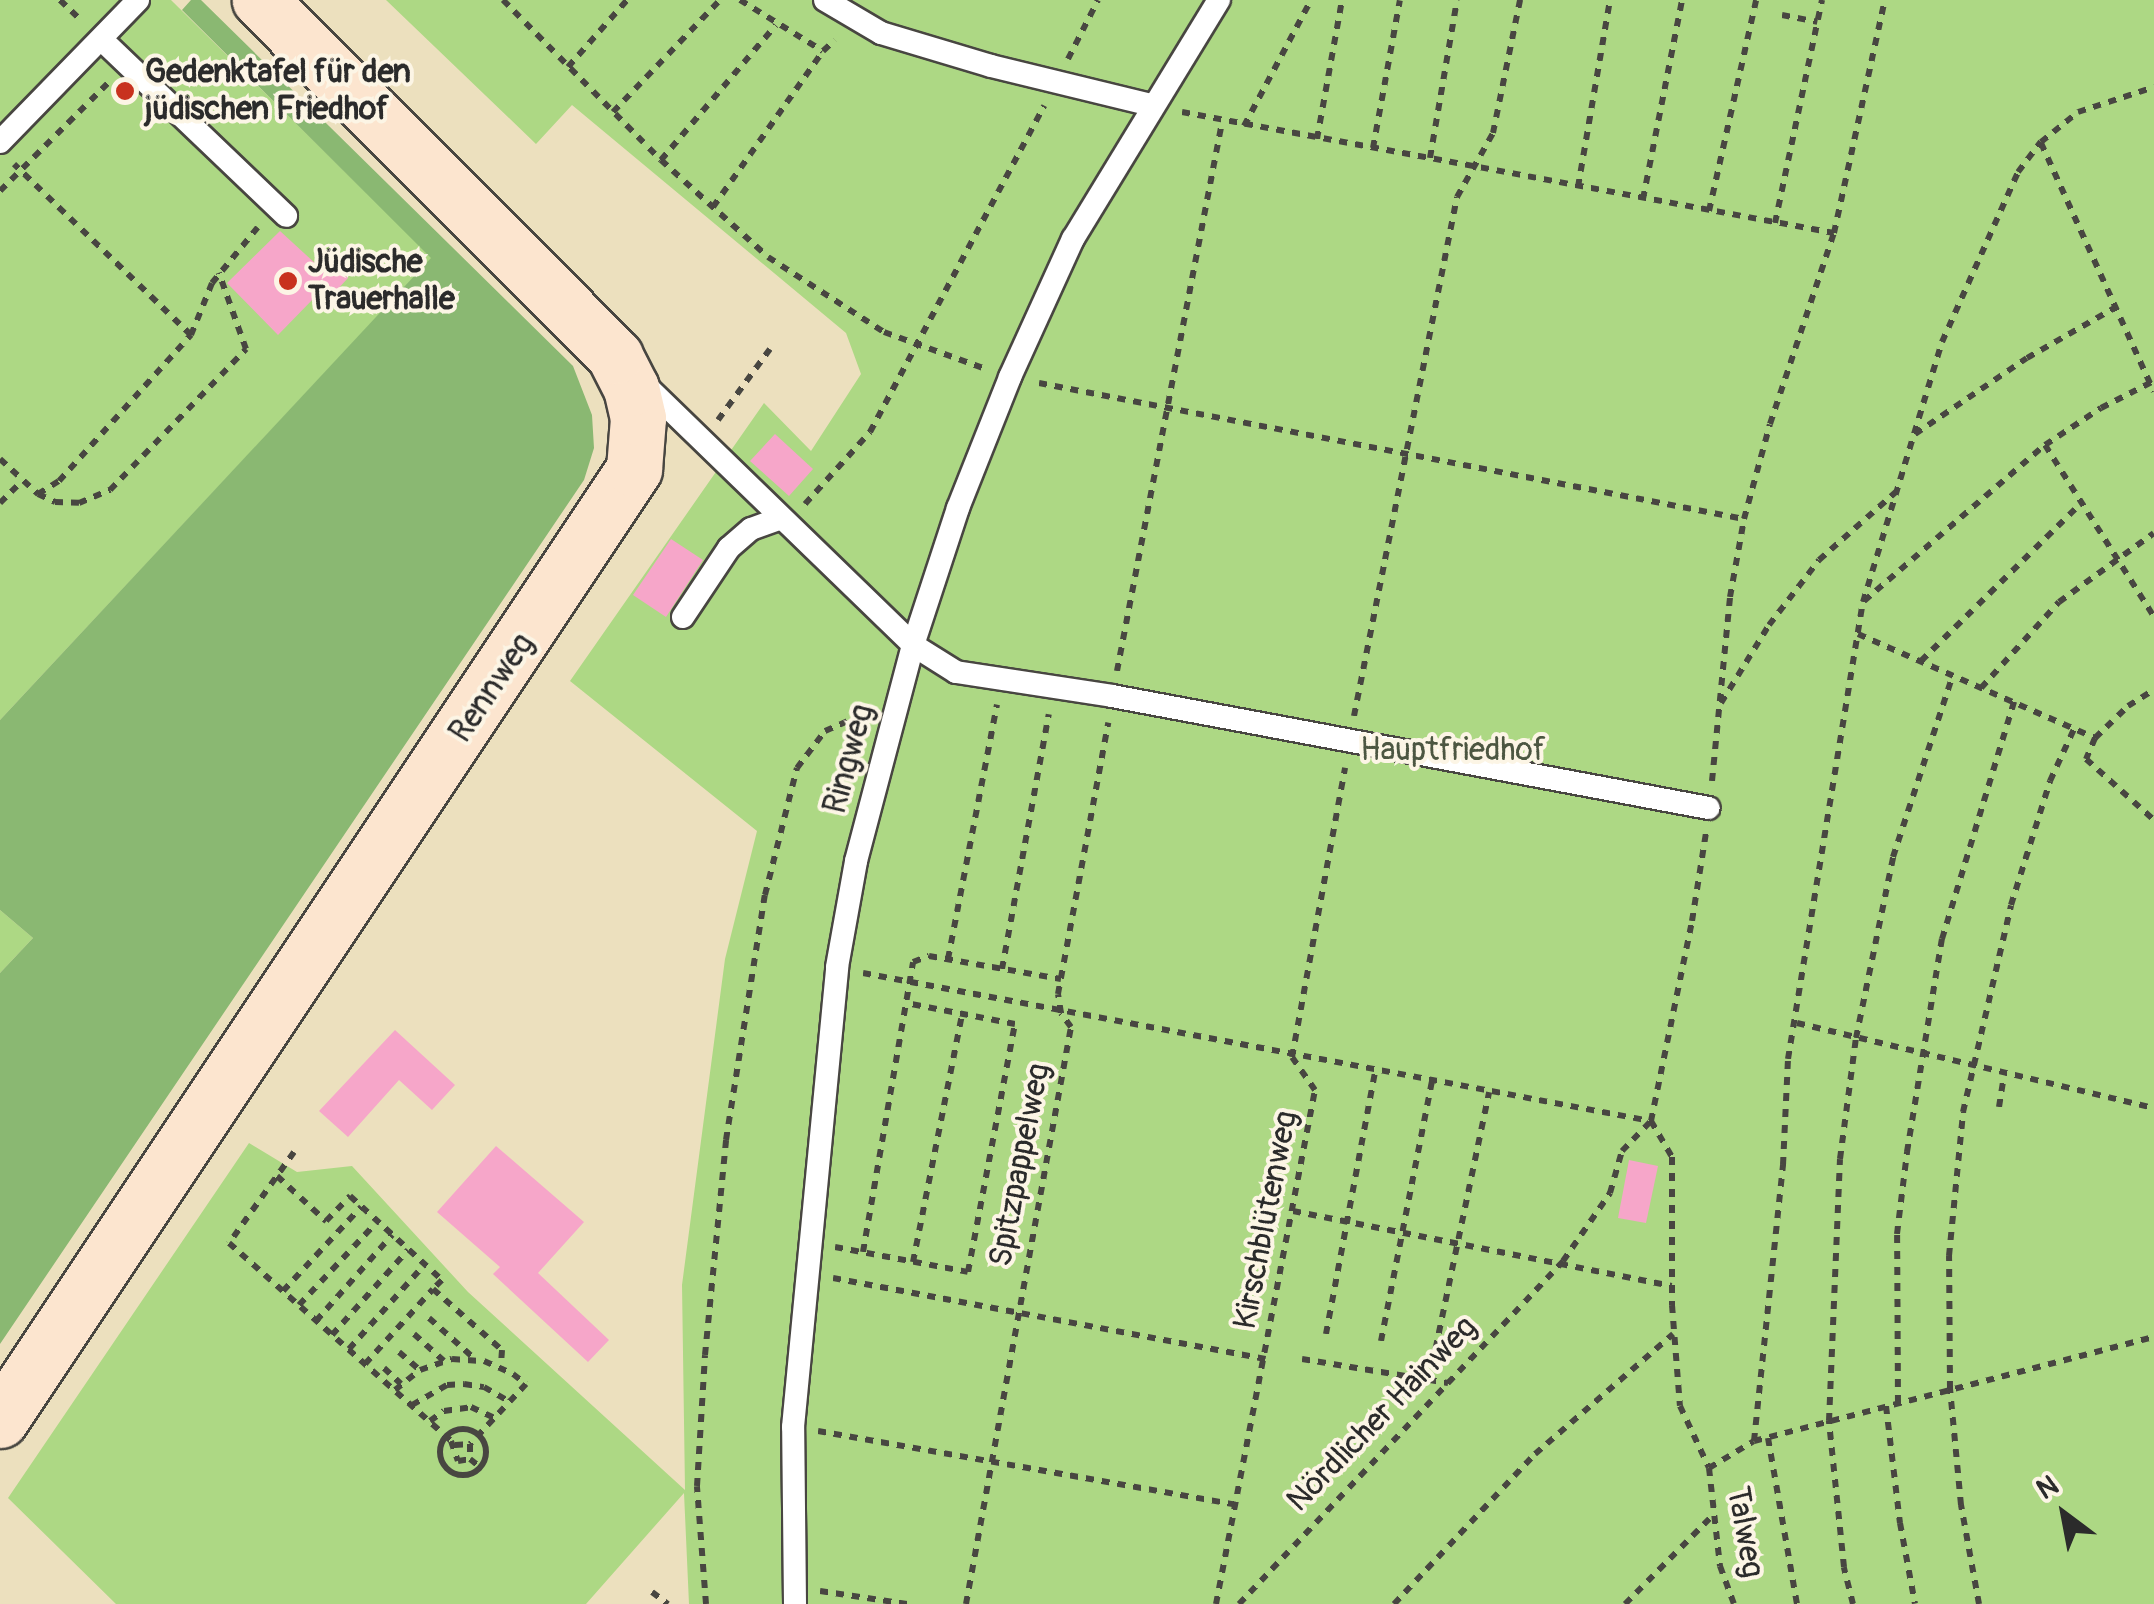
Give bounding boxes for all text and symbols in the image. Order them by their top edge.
place label: Gedenktafel für den jüdischen Friedhof [145,54,411,129]
marker: Gedenktafel für den jüdischen Friedhof [114,80,136,102]
place label: Jüdische Trauerhalle [308,244,455,319]
marker: Jüdische Trauerhalle [277,270,299,292]
street label: Rennweg [442,626,542,750]
street label: Ringweg [816,700,882,818]
park label: Hauptfriedhof [1360,731,1546,769]
street label: Spitzpappelweg [981,1060,1059,1270]
street label: Kirschblütenweg [1226,1108,1306,1332]
street label: Nördlicher Hainweg [1279,1308,1485,1520]
north arrow [2014,1464,2114,1564]
text: N [2031,1468,2065,1508]
street label: Talweg [1718,1483,1772,1581]

